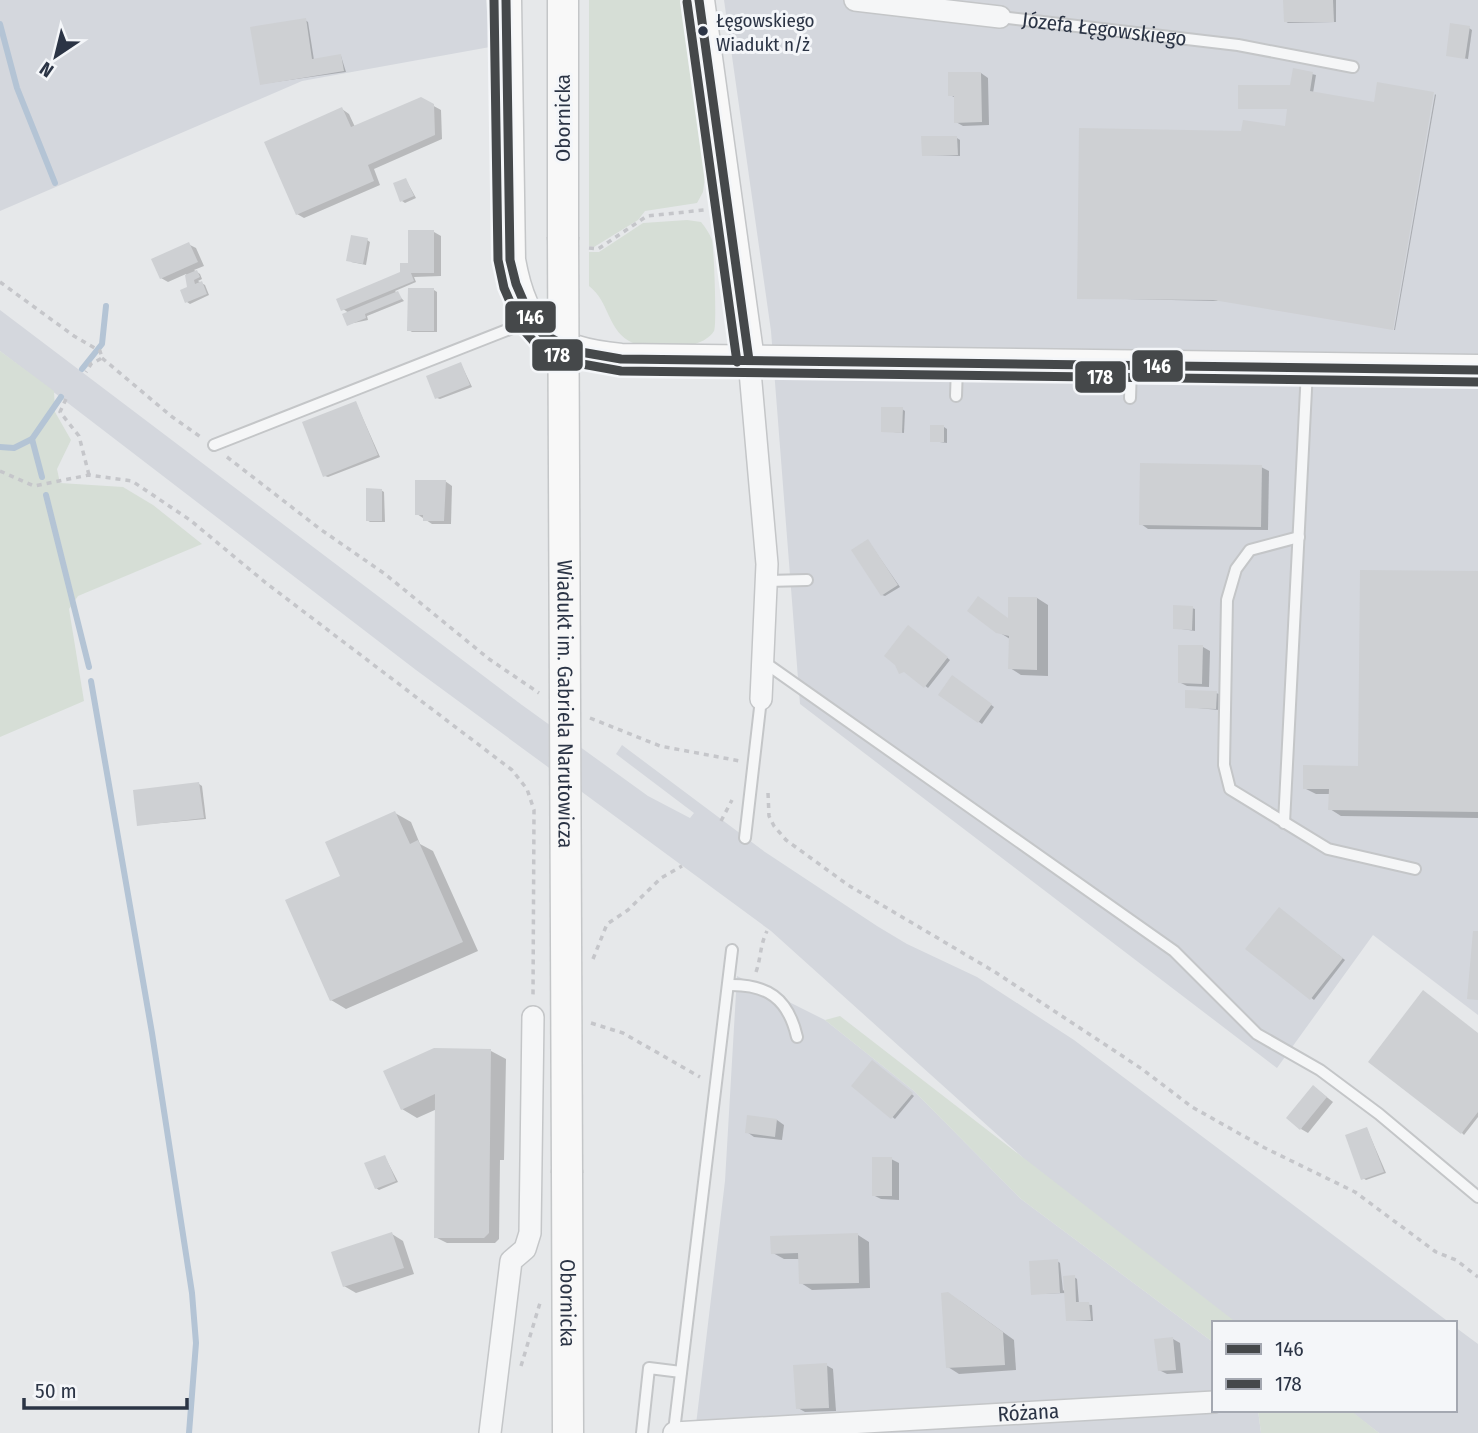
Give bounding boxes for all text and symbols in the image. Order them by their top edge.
street label: Józefa Łęgowskiego [1021,7,1188,52]
place label: Łęgowskiego Wiadukt n/ż [716,9,815,56]
north arrow [21,21,91,91]
marker: Łęgowskiego Wiadukt n/ż [696,24,710,38]
text: N [35,57,58,82]
street label: Obornicka [550,74,576,162]
line badge: 146 [504,300,557,334]
text: 146 [516,306,544,329]
line badge: 178 [531,338,584,372]
text: 178 [544,344,570,367]
line badge: 146 [1131,349,1184,383]
text: 146 [1143,355,1171,378]
line badge: 178 [1074,360,1127,394]
text: 178 [1087,366,1113,389]
street label: Wiadukt im. Gabriela Narutowicza [551,560,579,848]
street label: Obornicka [554,1259,581,1347]
legend [1212,1321,1457,1412]
text: 146 [1275,1336,1304,1362]
scale bar [24,1366,187,1410]
text: 178 [1275,1371,1302,1397]
text: 50 m [35,1378,77,1404]
street label: Różana [997,1398,1060,1427]

